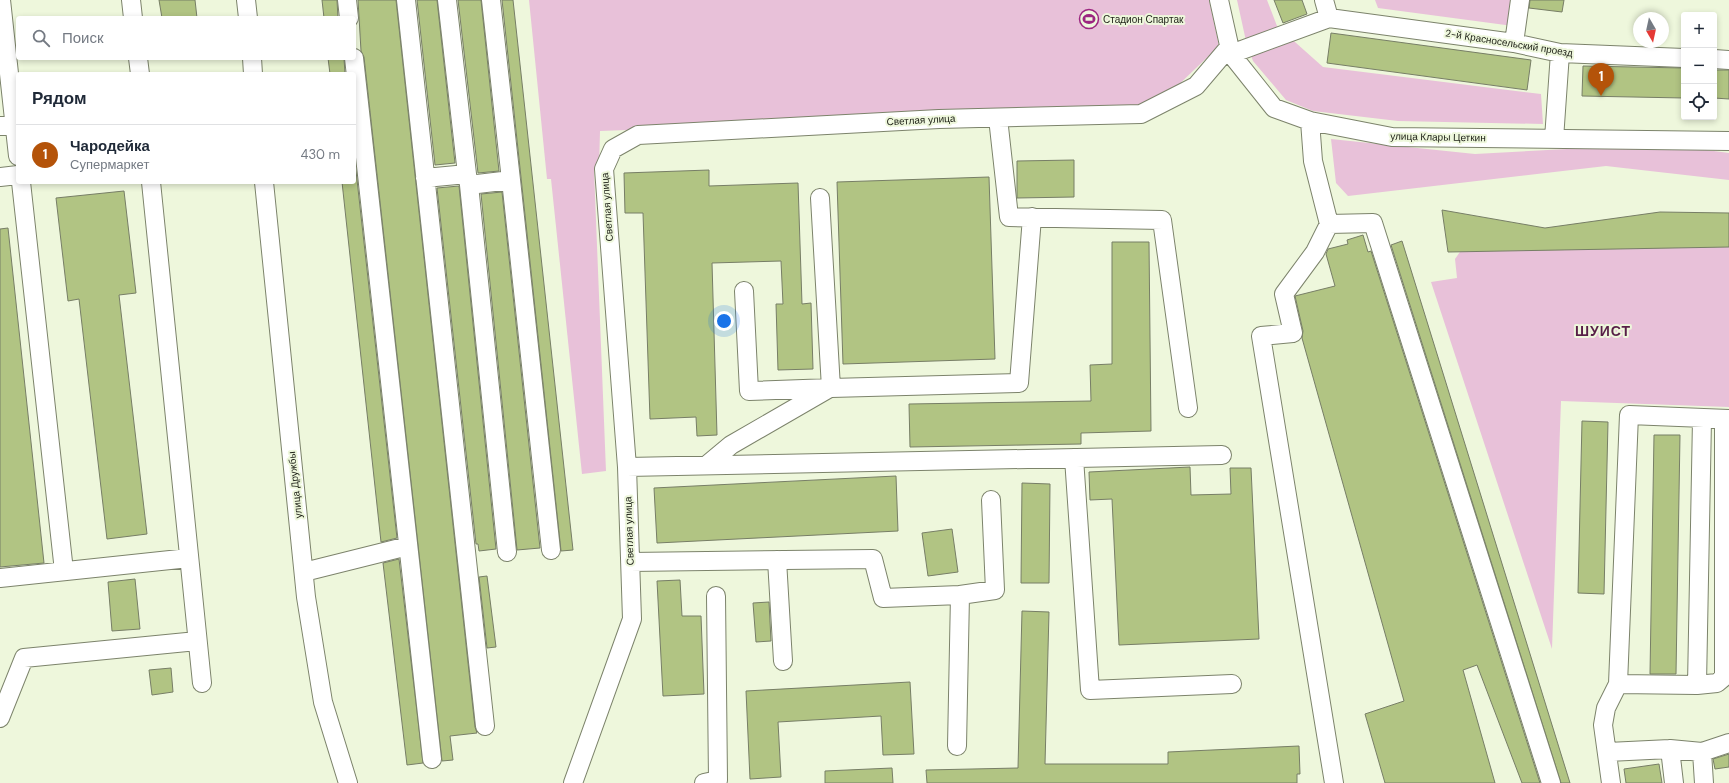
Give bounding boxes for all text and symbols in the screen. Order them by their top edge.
sports icon: Стадион Спартак [1078,8,1100,30]
north arrow [1633,12,1669,48]
map controls [1681,12,1717,120]
button: + [1681,12,1717,48]
place label: Стадион Спартак [1103,13,1184,26]
search box [16,16,356,60]
street label: 2-й Красносельский проезд [1444,26,1574,60]
icon: search [30,27,52,49]
text: Поиск [62,28,104,48]
button: − [1681,48,1717,84]
pin: 1 [1588,63,1614,96]
button: locate [1681,84,1717,120]
text: Рядом [32,87,87,109]
street label: Светлая улица [886,112,956,128]
street label: улица Клары Цеткин [1390,130,1486,144]
text: Чародейка [70,136,150,156]
text: 1 [43,146,47,163]
text: 430 m [300,146,340,163]
text: Супермаркет [70,156,149,173]
street label: Светлая улица [598,172,616,242]
your location [714,311,734,331]
district label: ШУИСТ [1575,322,1631,340]
street label: улица Дружбы [285,451,305,519]
street label: Светлая улица [621,496,637,566]

